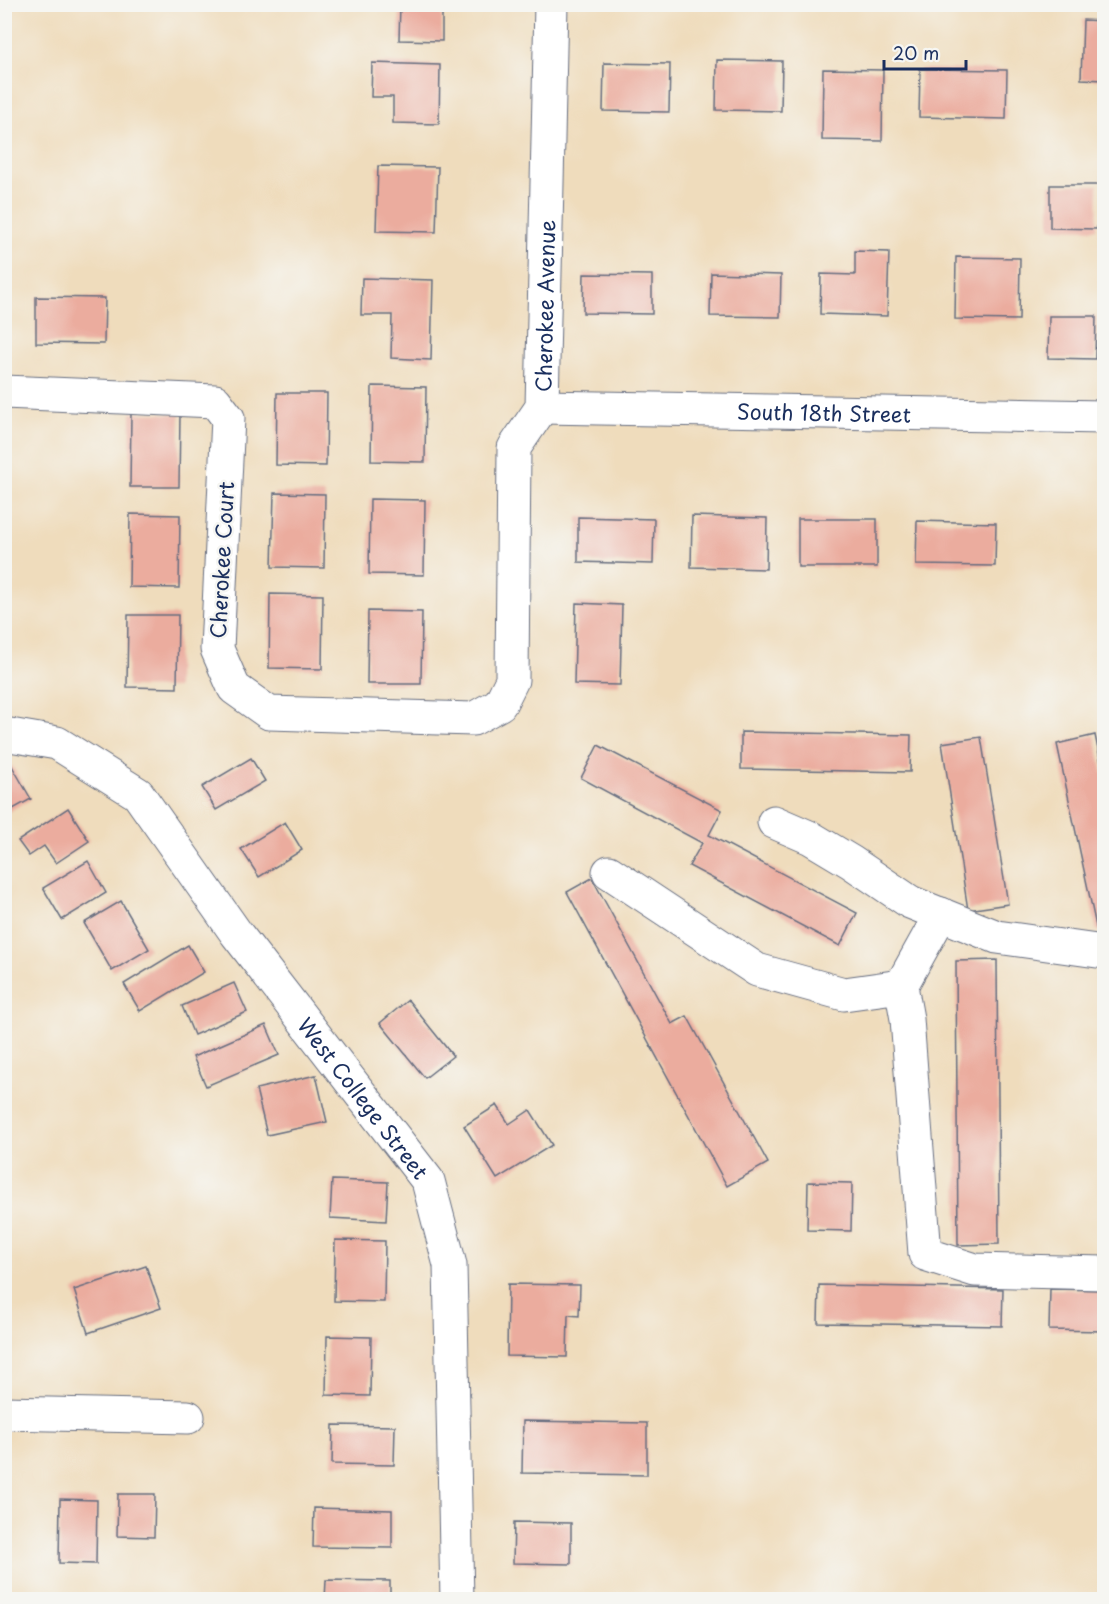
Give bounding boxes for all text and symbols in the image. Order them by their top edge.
scale bar [884,33,966,71]
text: 20 m [893,39,939,66]
street label: Cherokee Avenue [526,219,562,392]
street label: South 18th Street [737,394,911,430]
street label: Cherokee Court [201,481,241,639]
street label: West College Street [291,1010,437,1186]

